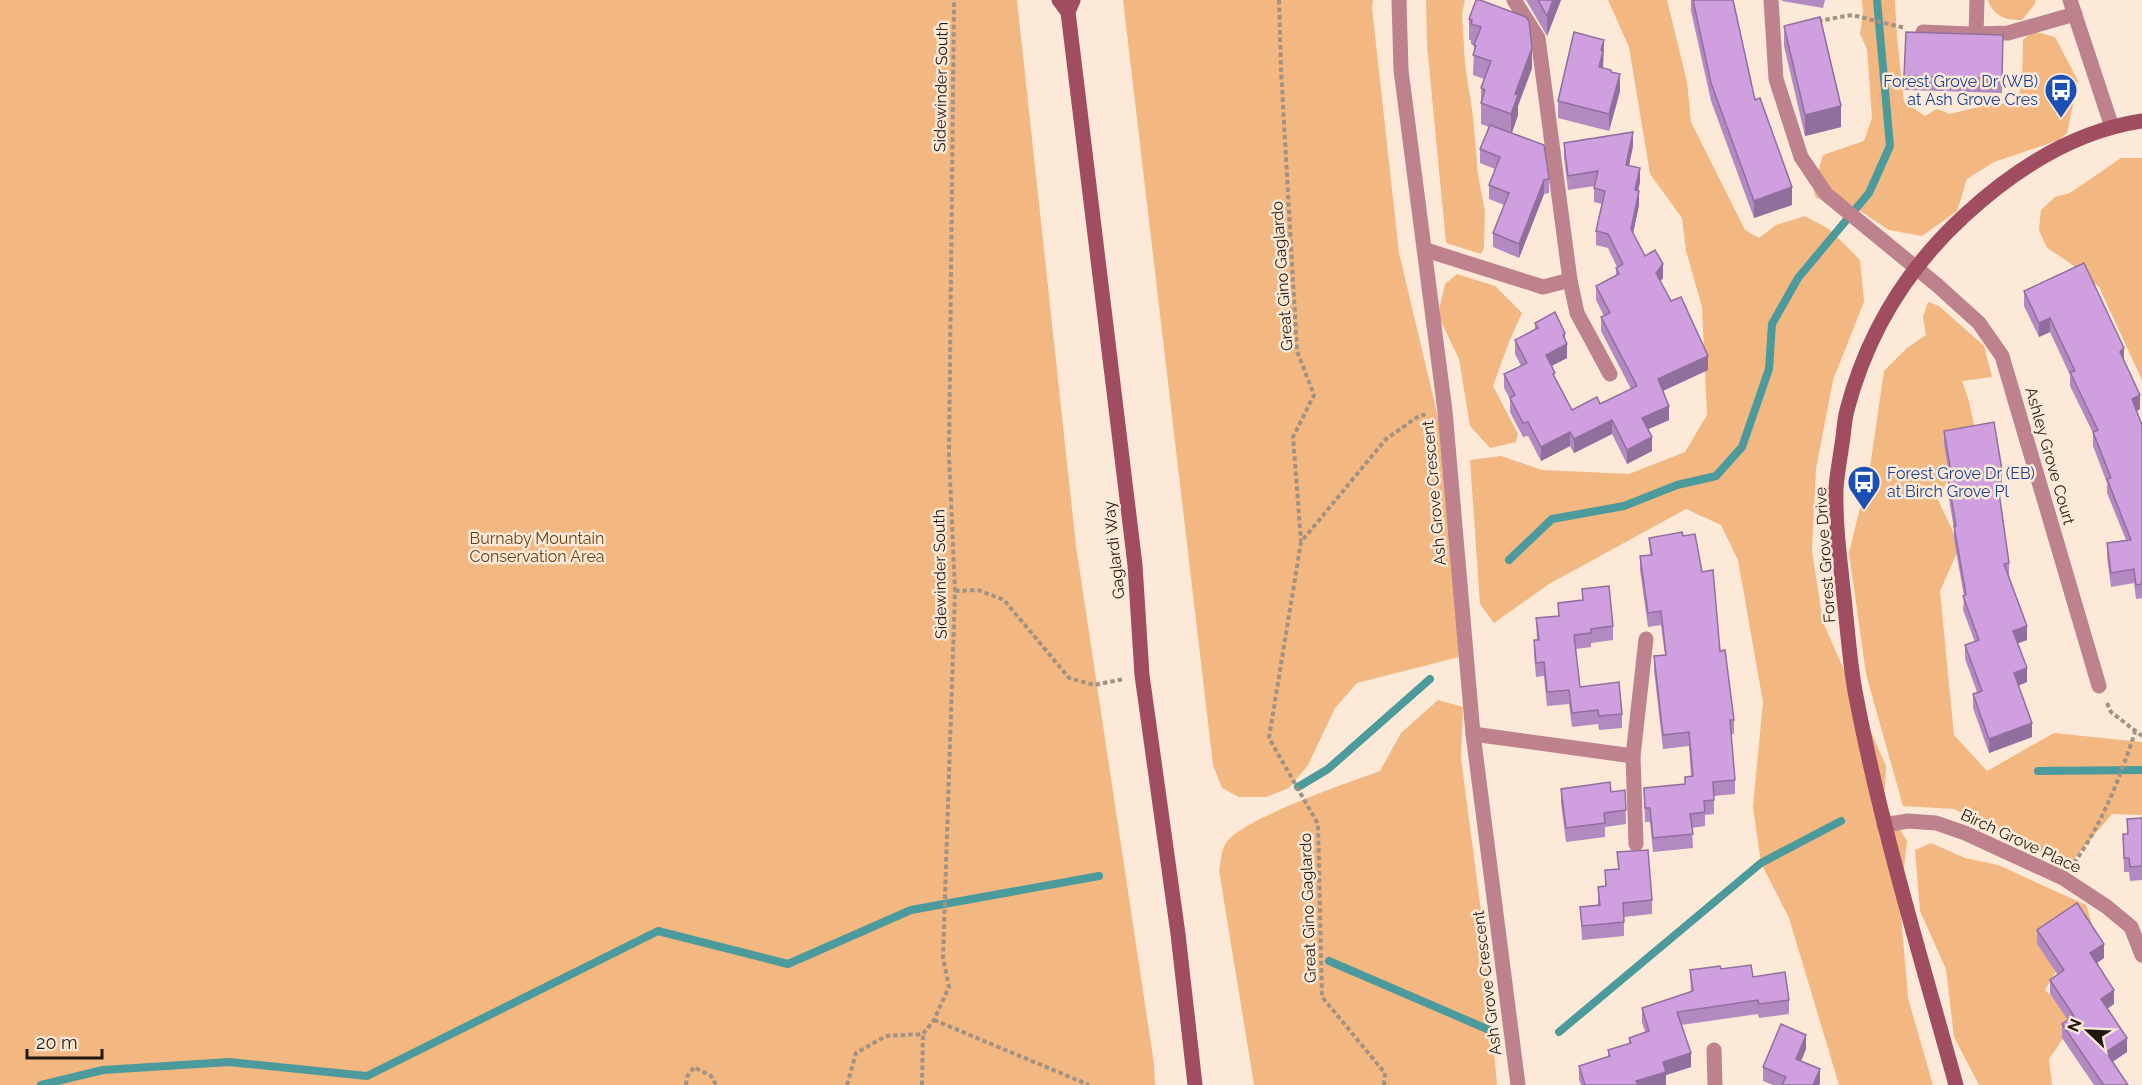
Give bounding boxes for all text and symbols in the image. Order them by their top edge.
street label: Sidewinder South [930,22,952,152]
place label: Forest Grove Dr (WB) at Ash Grove Cres [1883,72,2038,109]
bus stop icon: Forest Grove Dr (WB) at Ash Grove Cres [2043,72,2079,119]
street label: Great Gino Gaglardo [1267,200,1297,352]
street label: Ashley Grove Court [2021,385,2079,528]
street label: Ash Grove Crescent [1418,419,1450,566]
bus stop icon: Forest Grove Dr (EB) at Birch Grove Pl [1846,464,1882,511]
place label: Forest Grove Dr (EB) at Birch Grove Pl [1887,464,2035,501]
street label: Forest Grove Drive [1811,486,1839,624]
street label: Gaglardi Way [1099,500,1129,600]
street label: Sidewinder South [929,509,951,639]
park label: Burnaby Mountain Conservation Area [469,529,605,566]
street label: Birch Grove Place [1958,805,2084,877]
street label: Great Gino Gaglardo [1296,833,1320,983]
street label: Ash Grove Crescent [1469,909,1505,1056]
north arrow [2058,1001,2118,1061]
text: N [2064,1016,2086,1035]
scale bar [27,1022,102,1060]
text: 20 m [36,1032,78,1053]

